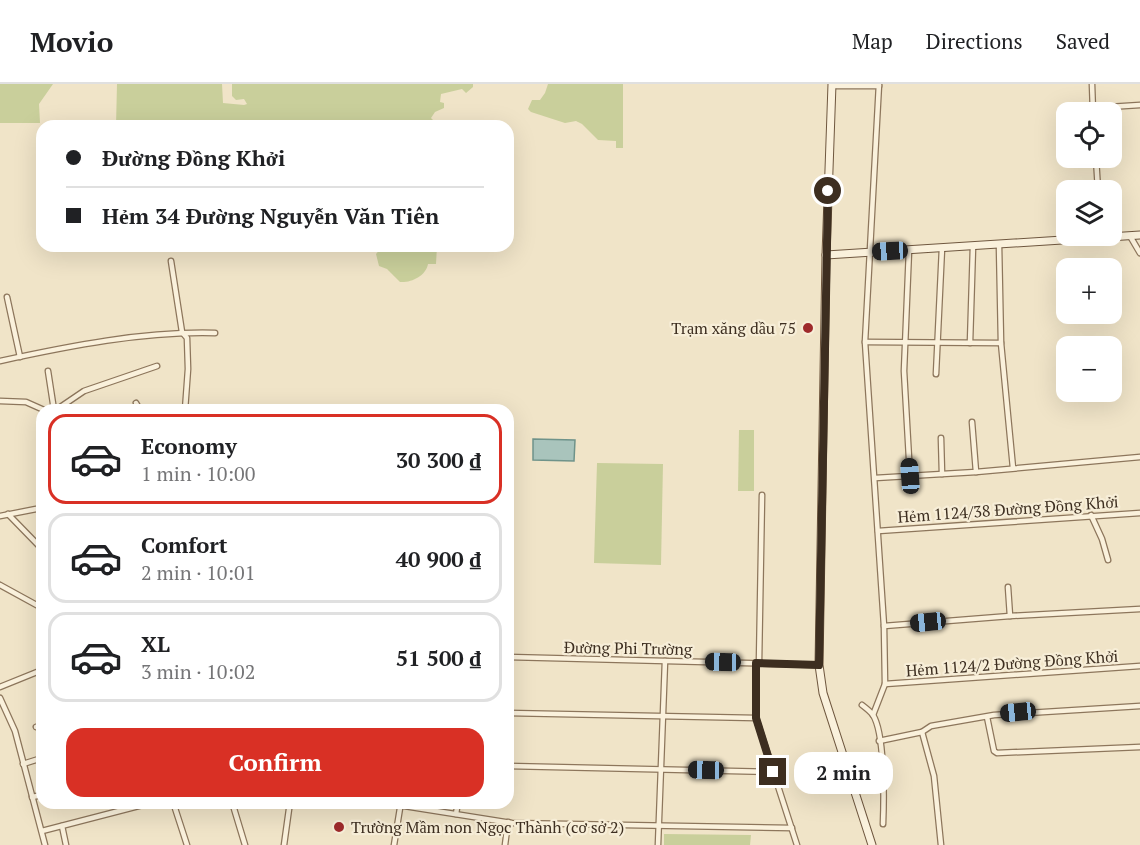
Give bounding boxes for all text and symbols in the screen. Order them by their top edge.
text: Movio [30,23,113,60]
text: Map [852,27,893,55]
text: Directions [926,27,1023,55]
text: Saved [1056,27,1110,55]
map controls [1056,102,1122,402]
button: locate [1056,102,1122,168]
text: Đường Đồng Khởi [102,143,285,172]
route start [814,177,841,204]
button: layers [1056,180,1122,246]
text: Hẻm 34 Đường Nguyễn Văn Tiên [102,201,439,230]
car [872,241,908,261]
button: + [1056,258,1122,324]
place label: Trạm xăng dầu 75 [671,317,796,339]
marker: Trạm xăng dầu 75 [801,321,815,335]
button: − [1056,336,1122,402]
text: Economy [141,431,237,460]
icon: car [69,432,123,486]
text: 30 300 ₫ [396,445,481,474]
car [900,457,920,495]
text: 1 min · 10:00 [141,460,255,487]
street label: Hẻm 1124/38 Đường Đồng Khởi [897,490,1119,528]
text: Comfort [141,530,227,559]
icon: car [69,531,123,585]
text: 40 900 ₫ [396,544,481,573]
text: 2 min · 10:01 [141,559,255,586]
car [909,611,947,633]
text: XL [141,629,170,658]
icon: car [69,630,123,684]
street label: Đường Phi Trường [564,636,693,660]
text: 51 500 ₫ [396,643,481,672]
street label: Hẻm 1124/2 Đường Đồng Khởi [905,645,1119,681]
car [705,653,741,671]
text: 3 min · 10:02 [141,658,255,685]
car [999,701,1037,723]
button: Confirm [66,728,484,797]
callout: 2 min [794,751,893,793]
route end [759,758,786,785]
text: 2 min [816,759,871,786]
car [688,761,724,779]
place label: Trường Mầm non Ngọc Thành (cơ sở 2) [351,816,624,838]
marker: Trường Mầm non Ngọc Thành (cơ sở 2) [332,820,346,834]

